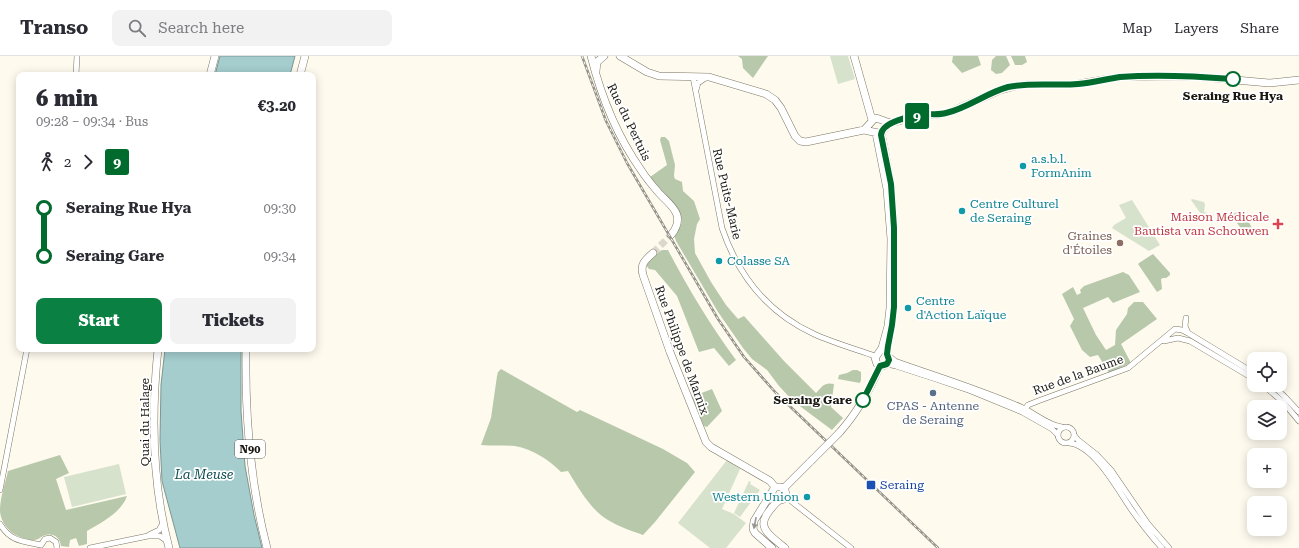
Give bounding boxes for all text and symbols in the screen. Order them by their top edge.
search box [112,10,392,46]
text: Transo [20,16,88,39]
icon: search [126,17,148,39]
text: Search here [158,19,244,37]
text: Map [1122,20,1152,36]
text: Layers [1174,20,1218,36]
text: Share [1240,20,1279,36]
marker: Seraing Rue Hya [1225,71,1241,87]
street label: Rue du Pertuis [604,81,654,163]
text: 6 min [36,86,98,111]
place label: Seraing Rue Hya [1183,89,1283,103]
text: €3.20 [258,97,296,115]
line badge: 9 [904,103,930,129]
text: 9 [913,108,921,124]
text: 09:28 – 09:34 · Bus [36,114,148,129]
street label: Rue Puits-Marie [710,147,744,241]
icon: walk [36,151,58,173]
icon: forward [77,151,99,173]
place label: a.s.b.l. FormAnim [1031,152,1092,180]
text: 9 [113,154,121,170]
text: 2 [64,155,71,170]
marker: a.s.b.l. FormAnim [1018,161,1028,171]
place label: Centre Culturel de Seraing [970,197,1059,225]
text: Seraing Rue Hya [66,199,191,217]
text: 09:30 [264,201,296,216]
marker: Centre Culturel de Seraing [957,206,967,216]
place label: Maison Médicale Bautista van Schouwen [1134,210,1269,238]
marker: Maison Médicale Bautista van Schouwen [1272,218,1284,230]
place label: Graines d'Étoiles [1062,229,1112,257]
marker: Graines d'Étoiles [1115,238,1125,248]
text: Seraing Gare [66,247,164,265]
text: 09:34 [264,249,296,264]
place label: Colasse SA [727,254,791,268]
marker: Colasse SA [714,256,724,266]
street label: Rue Philippe de Marnix [652,284,712,416]
place label: Centre d'Action Laïque [916,294,1007,322]
button: Start [36,298,162,344]
button: Tickets [170,298,296,344]
marker: Centre d'Action Laïque [903,303,913,313]
street label: Rue de la Baume [1031,352,1126,398]
map controls [1247,352,1287,536]
button: locate [1247,352,1287,392]
street label: Quai du Halage [138,377,152,466]
marker: CPAS - Antenne de Seraing [928,388,938,398]
marker: Seraing Gare [855,392,871,408]
place label: Seraing Gare [773,393,852,407]
place label: CPAS - Antenne de Seraing [887,399,980,427]
button: layers [1247,400,1287,440]
road number: N90 [235,440,265,458]
button: + [1247,448,1287,488]
water label: La Meuse [174,467,234,482]
place label: Seraing [880,478,924,492]
marker: Seraing [865,479,877,491]
place label: Western Union [712,490,799,504]
marker: Western Union [802,492,812,502]
button: − [1247,496,1287,536]
one-way arrow [752,516,758,529]

